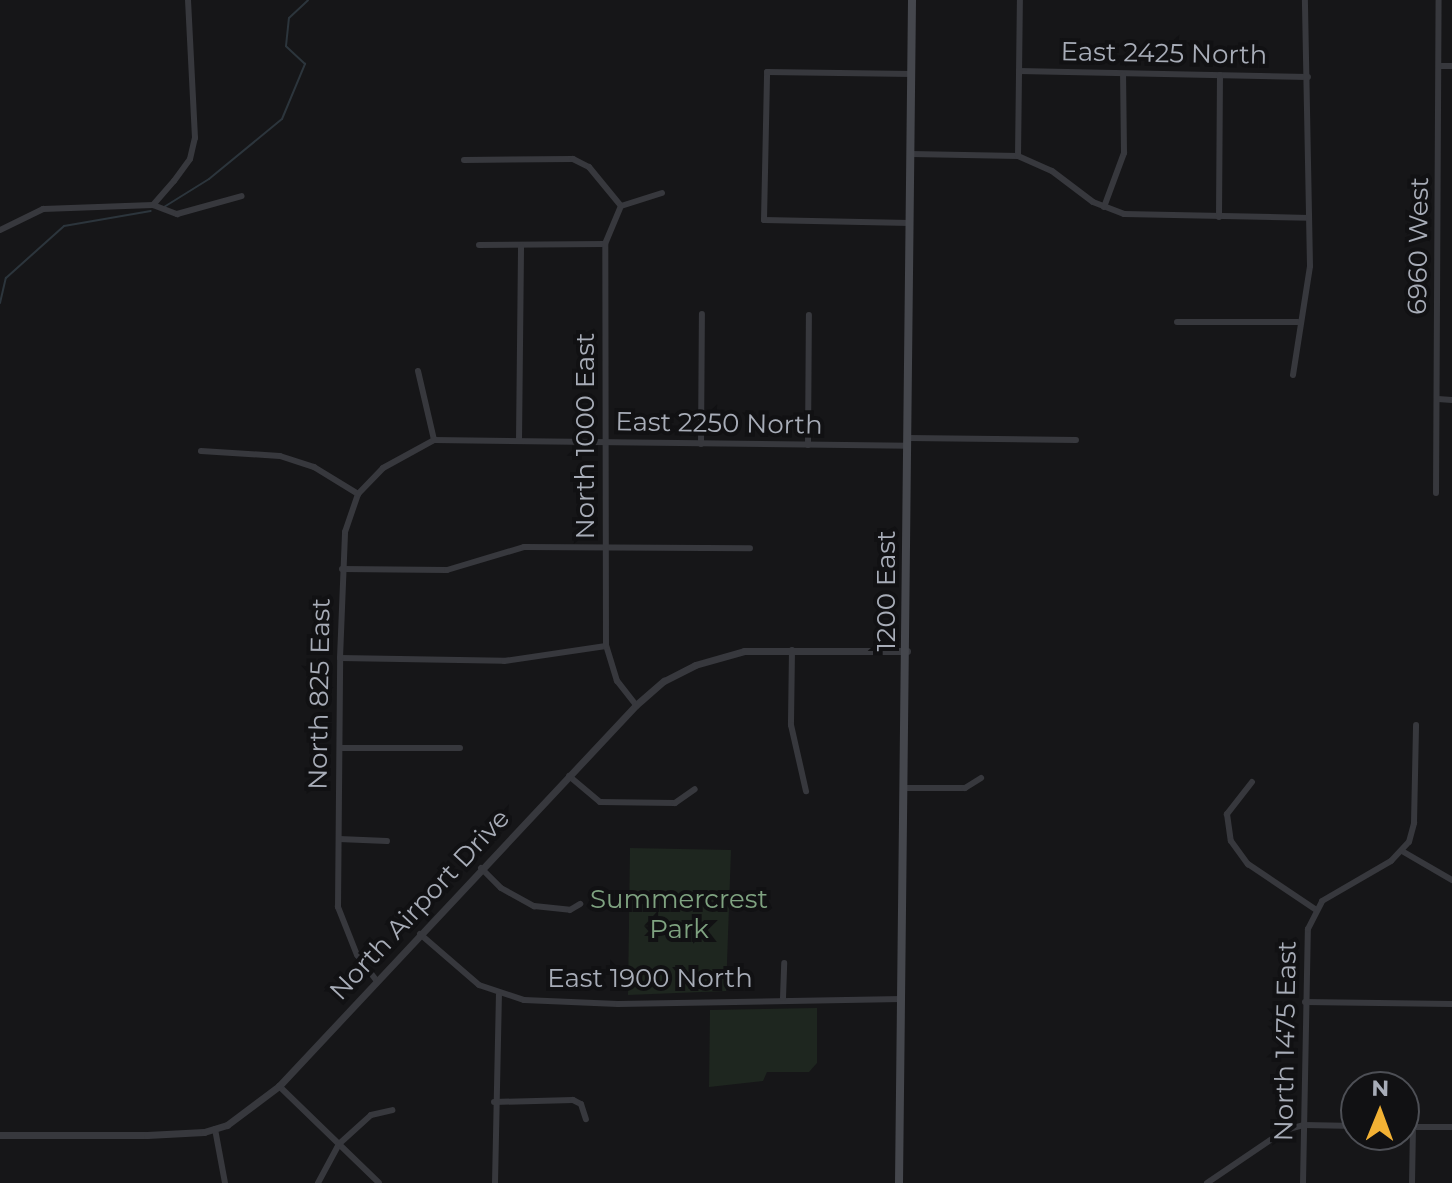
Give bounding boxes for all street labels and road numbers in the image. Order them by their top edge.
street label: East 2425 North [1060,37,1268,71]
street label: 6960 West [1402,177,1436,315]
street label: North 1000 East [570,333,602,539]
street label: East 2250 North [615,407,823,441]
street label: 1200 East [871,530,903,652]
street label: North 825 East [303,598,337,790]
street label: North Airport Drive [324,803,516,1007]
street label: North 1475 East [1269,940,1303,1142]
street label: East 1900 North [547,963,753,995]

